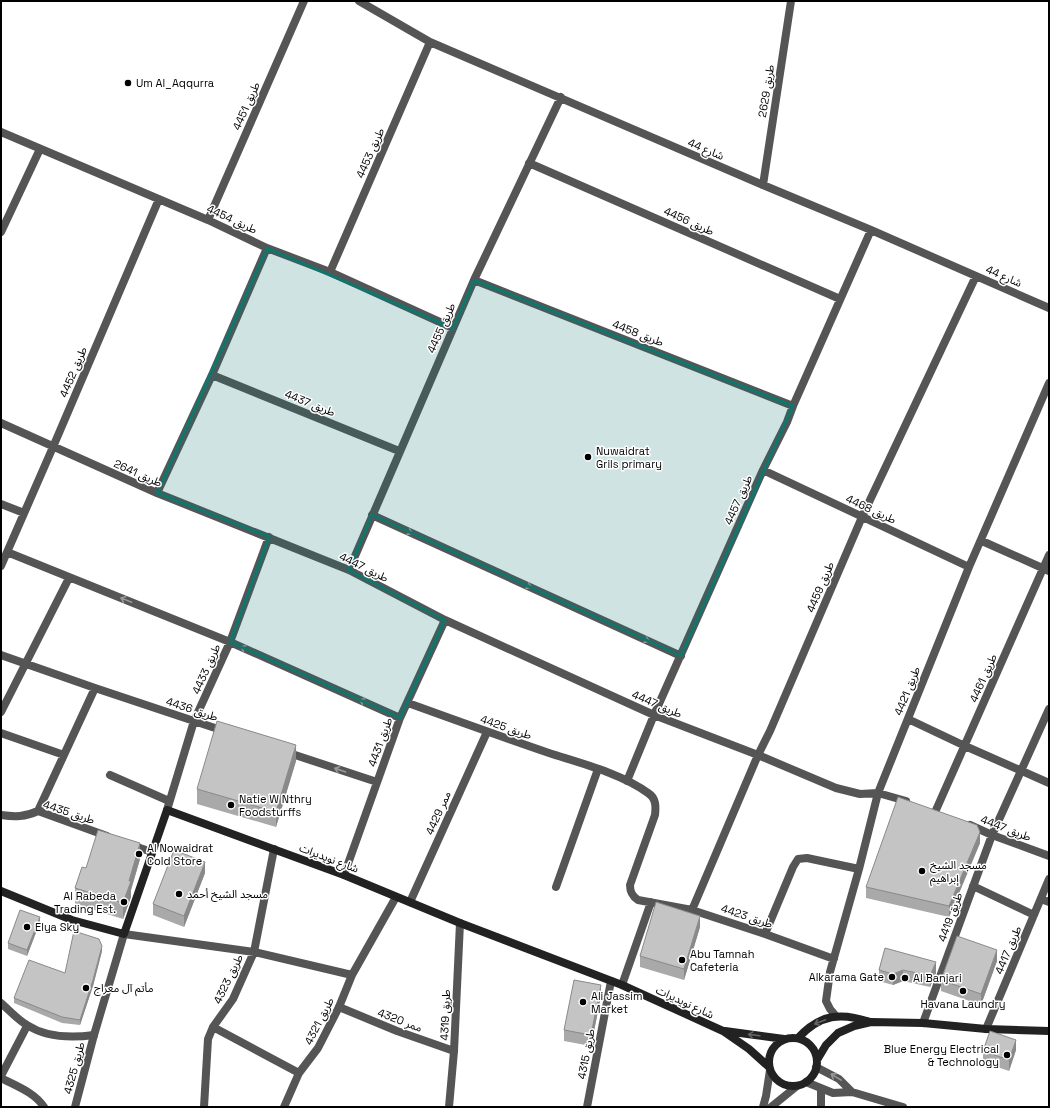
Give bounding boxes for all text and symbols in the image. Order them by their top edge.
street label: طريق 2629 [755,64,777,118]
place label: Um Al_Aqqurra [136,76,215,90]
marker: Um Al_Aqqurra [123,78,133,88]
street label: طريق 4451 [229,80,263,132]
street label: طريق 4453 [353,126,387,180]
street label: شارع 44 [685,135,727,164]
street label: طريق 4454 [205,201,259,237]
street label: طريق 4456 [662,204,716,238]
street label: شارع 44 [983,262,1025,291]
street label: طريق 4455 [424,301,458,355]
street label: طريق 4458 [610,317,666,349]
street label: طريق 4452 [56,345,90,399]
street label: طريق 4437 [283,387,337,419]
place label: Nuwaidrat Grils primary [596,444,662,471]
marker: Nuwaidrat Grils primary [583,452,593,462]
street label: طريق 2641 [112,456,164,490]
street label: طريق 4457 [721,473,755,527]
street label: طريق 4468 [844,491,898,527]
one-way arrow [401,528,413,535]
street label: طريق 4447 [337,549,391,585]
street label: طريق 4459 [803,560,837,614]
one-way arrow [519,582,531,589]
one-way arrow [120,596,132,603]
one-way arrow [638,636,650,643]
street label: طريق 4433 [189,642,223,696]
one-way arrow [240,645,252,652]
street label: طريق 4461 [966,652,1000,704]
street label: طريق 4421 [891,665,923,718]
street label: طريق 4447 [630,687,684,721]
street label: طريق 4436 [164,694,220,724]
one-way arrow [359,698,371,705]
street label: طريق 4425 [478,712,534,742]
street label: طريق 4431 [365,715,395,769]
one-way arrow [333,766,346,773]
street label: ممر 4429 [422,789,454,837]
place label: Natie W Nthry Foodsturffs [239,792,312,819]
street label: طريق 4435 [41,797,97,827]
marker: Natie W Nthry Foodsturffs [226,800,236,810]
street label: طريق 4447 [979,812,1033,844]
street label: شارع نويديرات [297,840,361,877]
place label: Al Nowaidrat Cold Store [147,841,213,868]
marker: Al Nowaidrat Cold Store [134,849,144,859]
place label: مسجد الشيخ إبراهيم [930,858,987,887]
marker: مسجد الشيخ إبراهيم [917,866,927,876]
place label: مسجد الشيخ أحمد [187,887,268,902]
place label: Al Rabeda Trading Est. [54,889,117,916]
marker: مسجد الشيخ أحمد [174,889,184,899]
street label: طريق 4419 [935,891,965,944]
marker: Al Rabeda Trading Est. [119,897,129,907]
street label: طريق 4423 [719,901,775,931]
place label: Elya Sky [35,920,79,934]
marker: Elya Sky [22,922,32,932]
street label: طريق 4417 [992,924,1024,976]
place label: Abu Tamnah Cafeteria [690,947,754,974]
street label: طريق 4323 [210,952,246,1006]
marker: Abu Tamnah Cafeteria [677,955,687,965]
place label: Alkarama Gate [809,970,884,984]
place label: Al Banjari [913,971,962,985]
marker: Alkarama Gate [887,972,897,982]
marker: Al Banjari [900,973,910,983]
place label: مأتم آل معراج [94,981,154,997]
street label: شارع نويديرات [653,982,717,1023]
marker: مأتم آل معراج [81,983,91,993]
marker: Havana Laundry [958,986,968,996]
street label: طريق 4319 [437,989,453,1041]
place label: Ali Jassim Market [591,989,642,1016]
street label: طريق 4321 [301,995,337,1047]
marker: Ali Jassim Market [578,997,588,1007]
place label: Havana Laundry [921,997,1005,1011]
street label: ممر 4320 [376,1005,424,1035]
one-way arrow [815,1018,827,1026]
street label: طريق 4315 [574,1028,598,1080]
one-way arrow [748,1031,761,1039]
street label: طريق 4325 [60,1040,88,1096]
place label: Blue Energy Electrical & Technology [884,1042,999,1069]
marker: Blue Energy Electrical & Technology [1002,1050,1012,1060]
one-way arrow [830,1073,842,1081]

